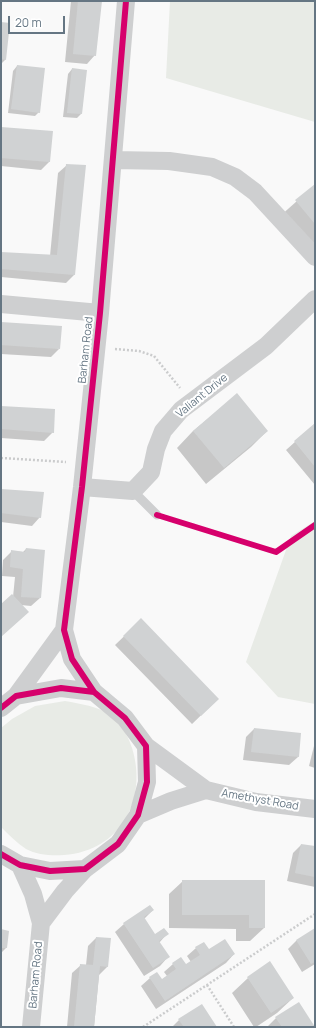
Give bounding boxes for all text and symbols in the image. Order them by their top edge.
scale bar [10,8,67,34]
text: 20 m [15,14,42,31]
street label: Barham Road [76,316,96,384]
street label: Valiant Drive [174,371,230,421]
street label: Amethyst Road [221,787,299,813]
street label: Barham Road [27,941,45,1009]

